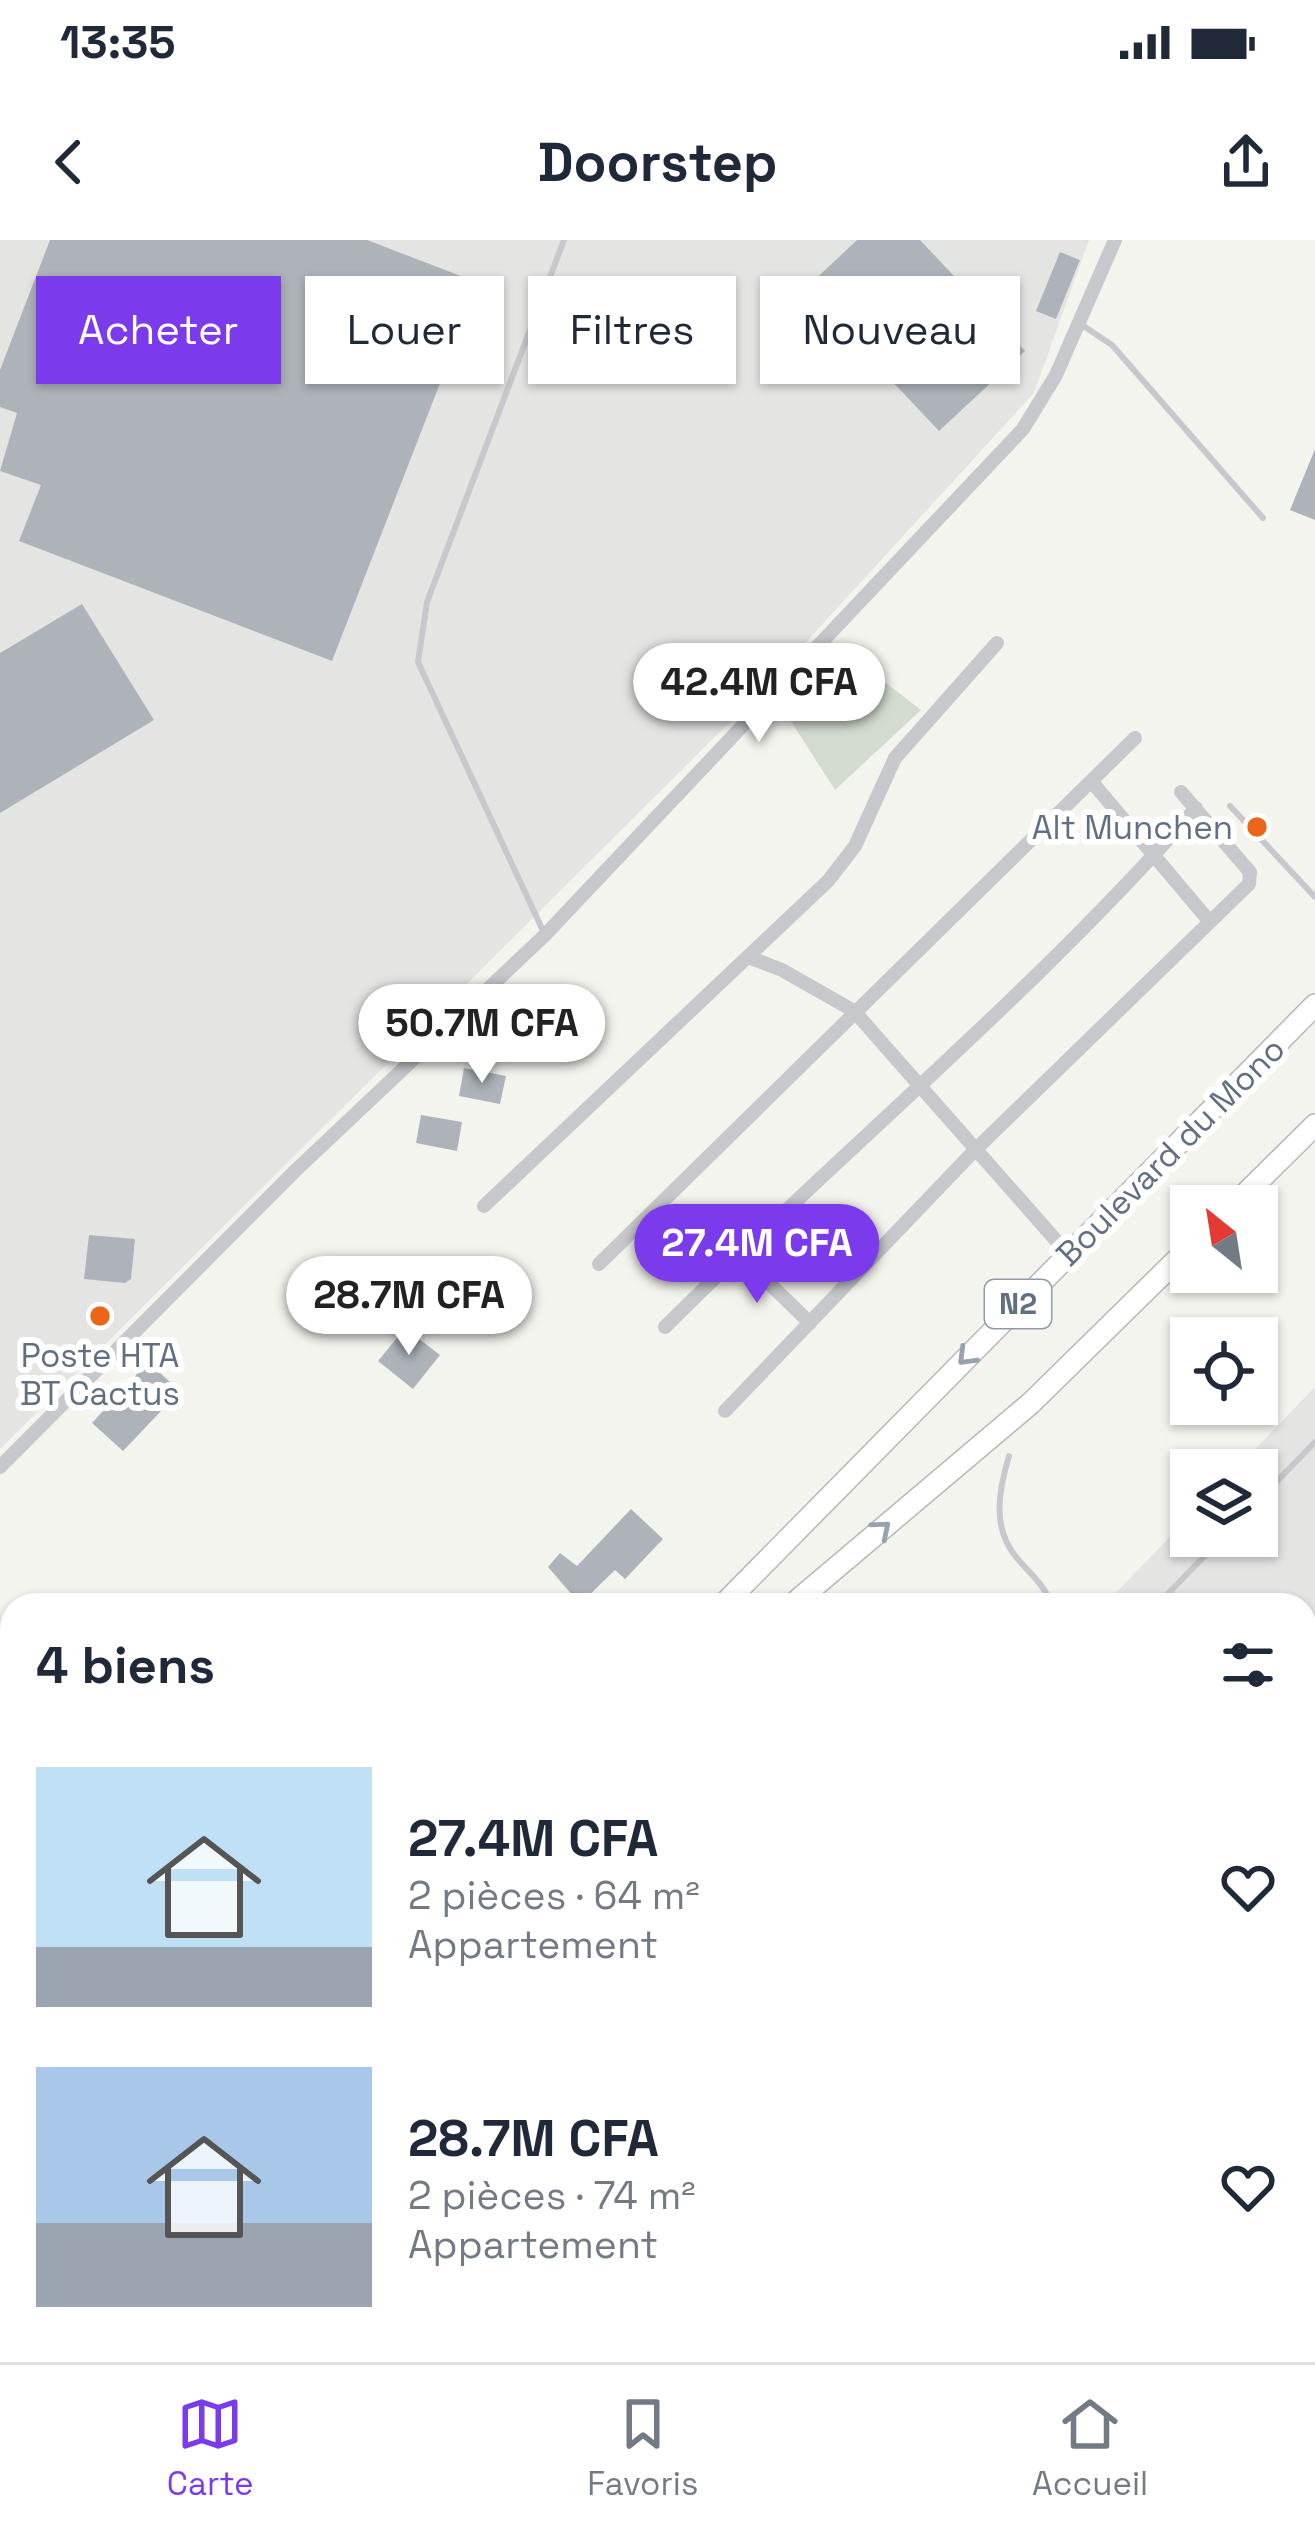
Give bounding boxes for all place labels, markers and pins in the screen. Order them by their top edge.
pin: 42.4M CFA [622,643,896,745]
place label: Alt Munchen [1032,807,1233,849]
marker: Alt Munchen [1244,814,1270,840]
pin: 50.7M CFA [345,984,619,1086]
pin: 27.4M CFA [620,1204,894,1306]
pin: 28.7M CFA [272,1256,546,1358]
marker: Poste HTA BT Cactus [87,1303,113,1329]
place label: Poste HTA BT Cactus [20,1335,180,1415]

